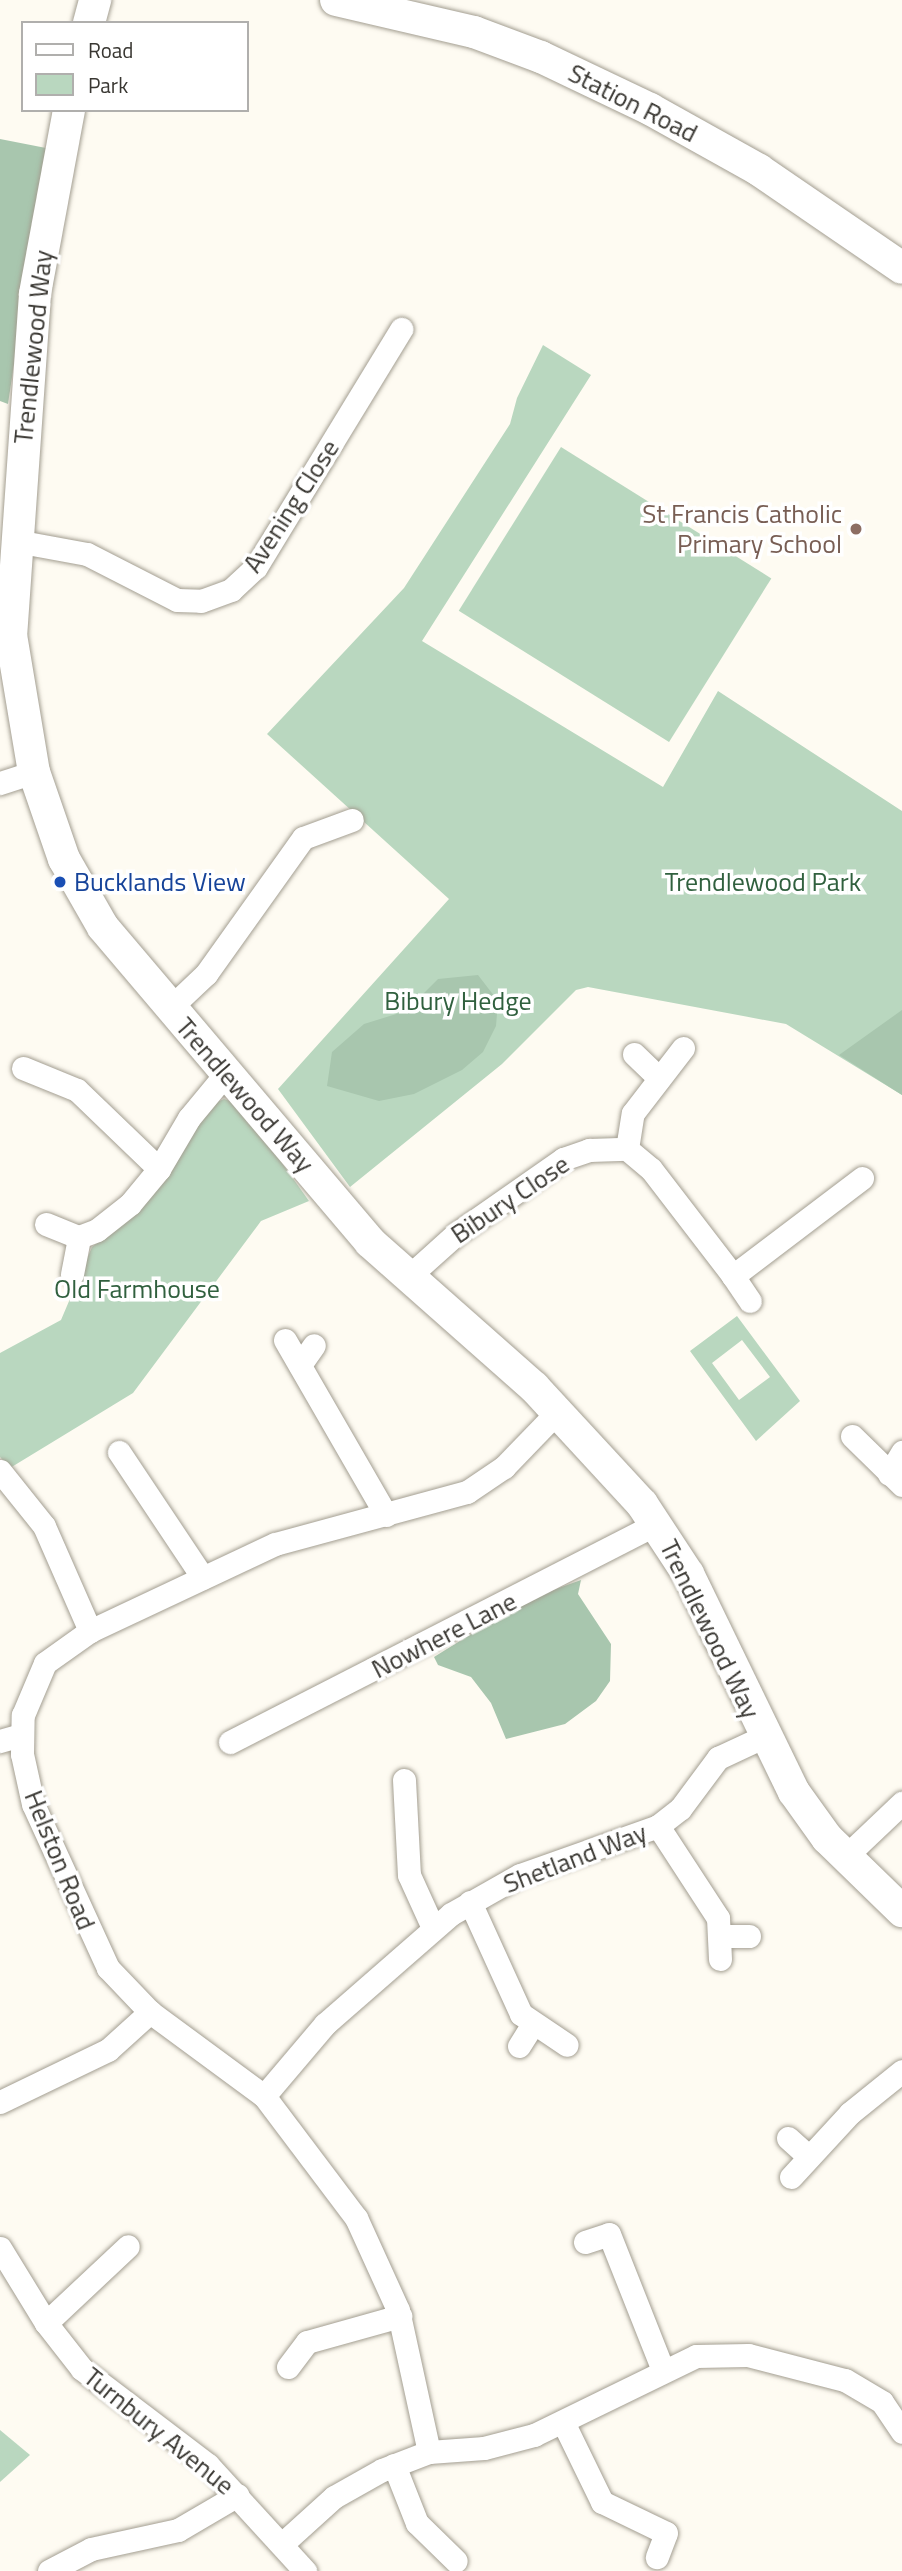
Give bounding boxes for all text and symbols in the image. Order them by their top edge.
legend [21,21,248,112]
text: Road [88,34,133,66]
street label: Station Road [563,57,703,149]
text: Park [88,69,128,101]
street label: Trendlewood Way [7,249,59,445]
street label: Avening Close [236,434,346,578]
place label: St Francis Catholic Primary School [642,498,842,560]
marker: St Francis Catholic Primary School [848,521,864,537]
place label: Bucklands View [74,866,246,898]
park label: Trendlewood Park [665,866,861,898]
marker: Bucklands View [52,874,68,890]
park label: Bibury Hedge [384,985,532,1017]
street label: Trendlewood Way [169,1011,321,1179]
street label: Bibury Close [445,1148,575,1250]
park label: Old Farmhouse [54,1273,220,1305]
street label: Trendlewood Way [653,1535,767,1723]
street label: Nowhere Lane [366,1585,522,1685]
street label: Helston Road [18,1786,102,1934]
street label: Shetland Way [499,1816,651,1900]
street label: Turnbury Avenue [78,2361,240,2501]

